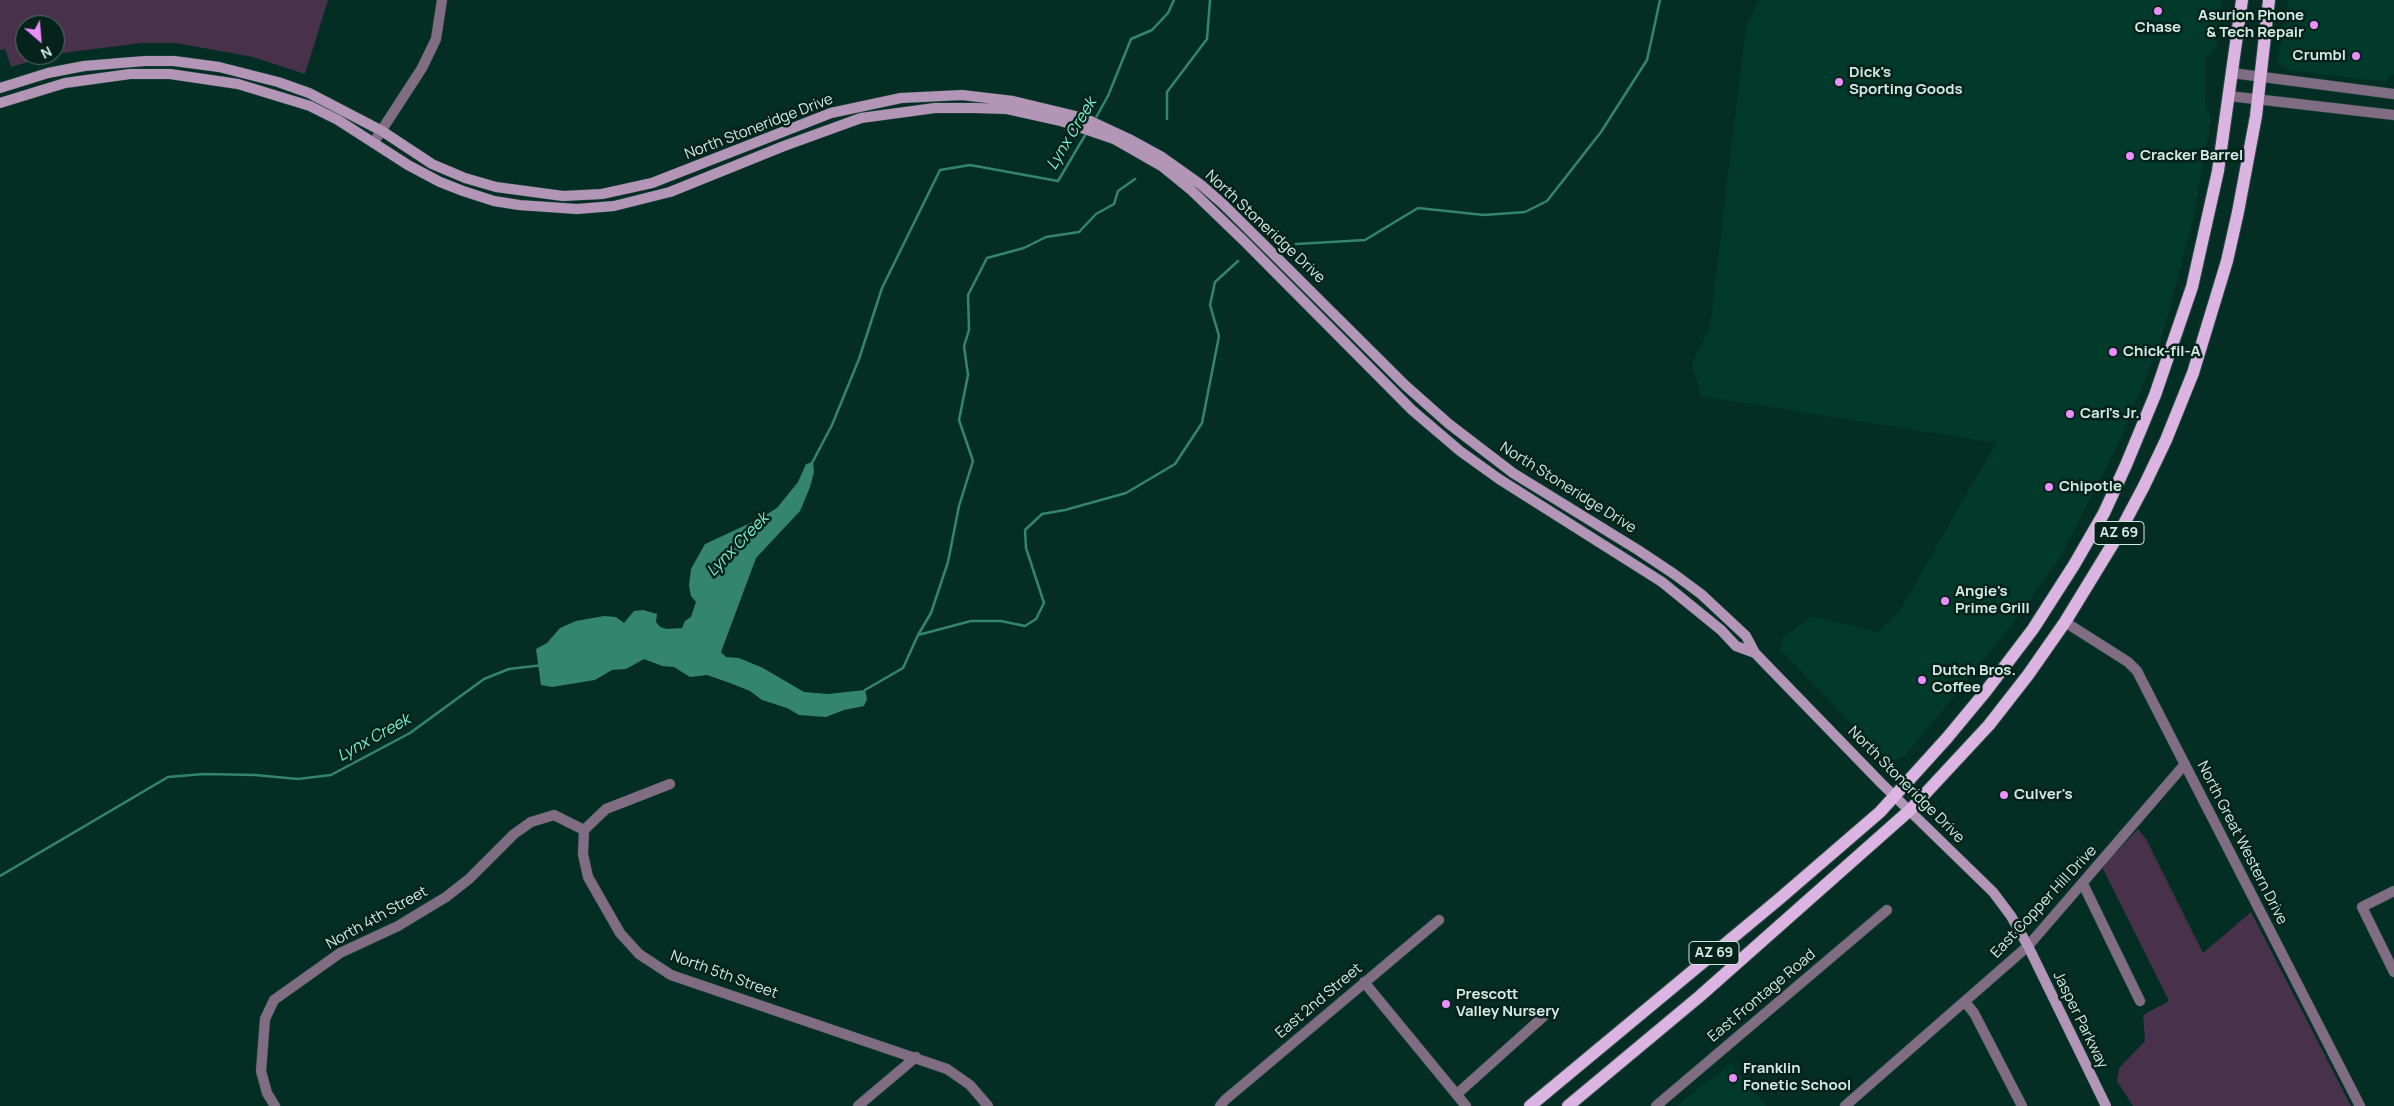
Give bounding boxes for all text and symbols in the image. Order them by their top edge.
marker: Chase [2152,5,2164,17]
place label: Asurion Phone & Tech Repair [2198,7,2304,42]
north arrow [15,15,65,65]
place label: Chase [2135,19,2181,37]
marker: Asurion Phone & Tech Repair [2308,19,2320,31]
text: N [38,42,55,64]
place label: Crumbl [2293,47,2346,65]
marker: Crumbl [2350,50,2362,62]
place label: Dick's Sporting Goods [1849,64,1963,99]
marker: Dick's Sporting Goods [1833,76,1845,88]
street label: North Stoneridge Drive [682,90,836,164]
water label: Lynx Creek [1043,94,1101,174]
place label: Cracker Barrel [2140,147,2243,165]
marker: Cracker Barrel [2124,150,2136,162]
street label: North Stoneridge Drive [1201,167,1329,287]
place label: Chick-fil-A [2123,343,2201,361]
marker: Chick-fil-A [2107,346,2119,358]
place label: Carl's Jr. [2080,405,2140,423]
marker: Carl's Jr. [2064,408,2076,420]
street label: North Stoneridge Drive [1496,439,1640,537]
place label: Chipotle [2059,478,2122,496]
marker: Chipotle [2043,481,2055,493]
water label: Lynx Creek [703,509,773,581]
road number: AZ 69 [2094,522,2144,544]
place label: Angie's Prime Grill [1955,583,2030,618]
marker: Angie's Prime Grill [1939,595,1951,607]
place label: Dutch Bros. Coffee [1932,662,2016,697]
marker: Dutch Bros. Coffee [1916,674,1928,686]
water label: Lynx Creek [334,710,414,766]
street label: North Stoneridge Drive [1844,723,1968,847]
street label: North Great Western Drive [2193,758,2291,928]
place label: Culver's [2014,786,2073,804]
marker: Culver's [1998,789,2010,801]
street label: East Copper Hill Drive [1987,842,2101,962]
street label: North 4th Street [323,883,431,953]
road number: AZ 69 [1689,941,1739,964]
street label: East Frontage Road [1705,946,1819,1046]
street label: North 5th Street [668,947,780,1003]
street label: East 2nd Street [1272,960,1366,1042]
street label: Jasper Parkway [2049,968,2111,1072]
place label: Prescott Valley Nursery [1456,986,1559,1021]
marker: Prescott Valley Nursery [1440,998,1452,1010]
place label: Franklin Fonetic School [1743,1060,1851,1095]
marker: Franklin Fonetic School [1727,1072,1739,1084]

